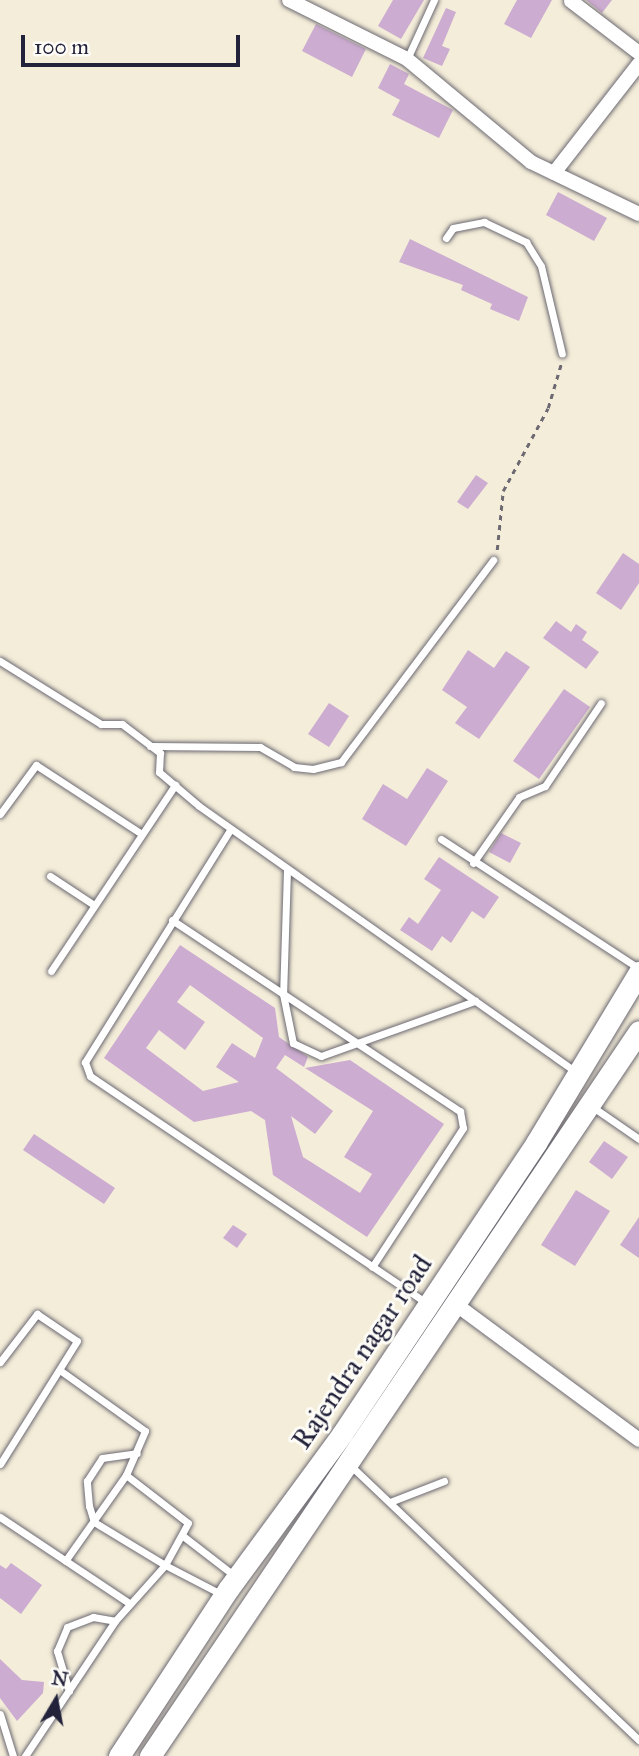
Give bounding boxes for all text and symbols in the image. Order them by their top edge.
scale bar [24,21,243,65]
text: 100 m [34,34,89,60]
street label: Rajendra nagar road [285,1249,439,1455]
north arrow [21,1665,91,1735]
text: N [50,1666,70,1692]

